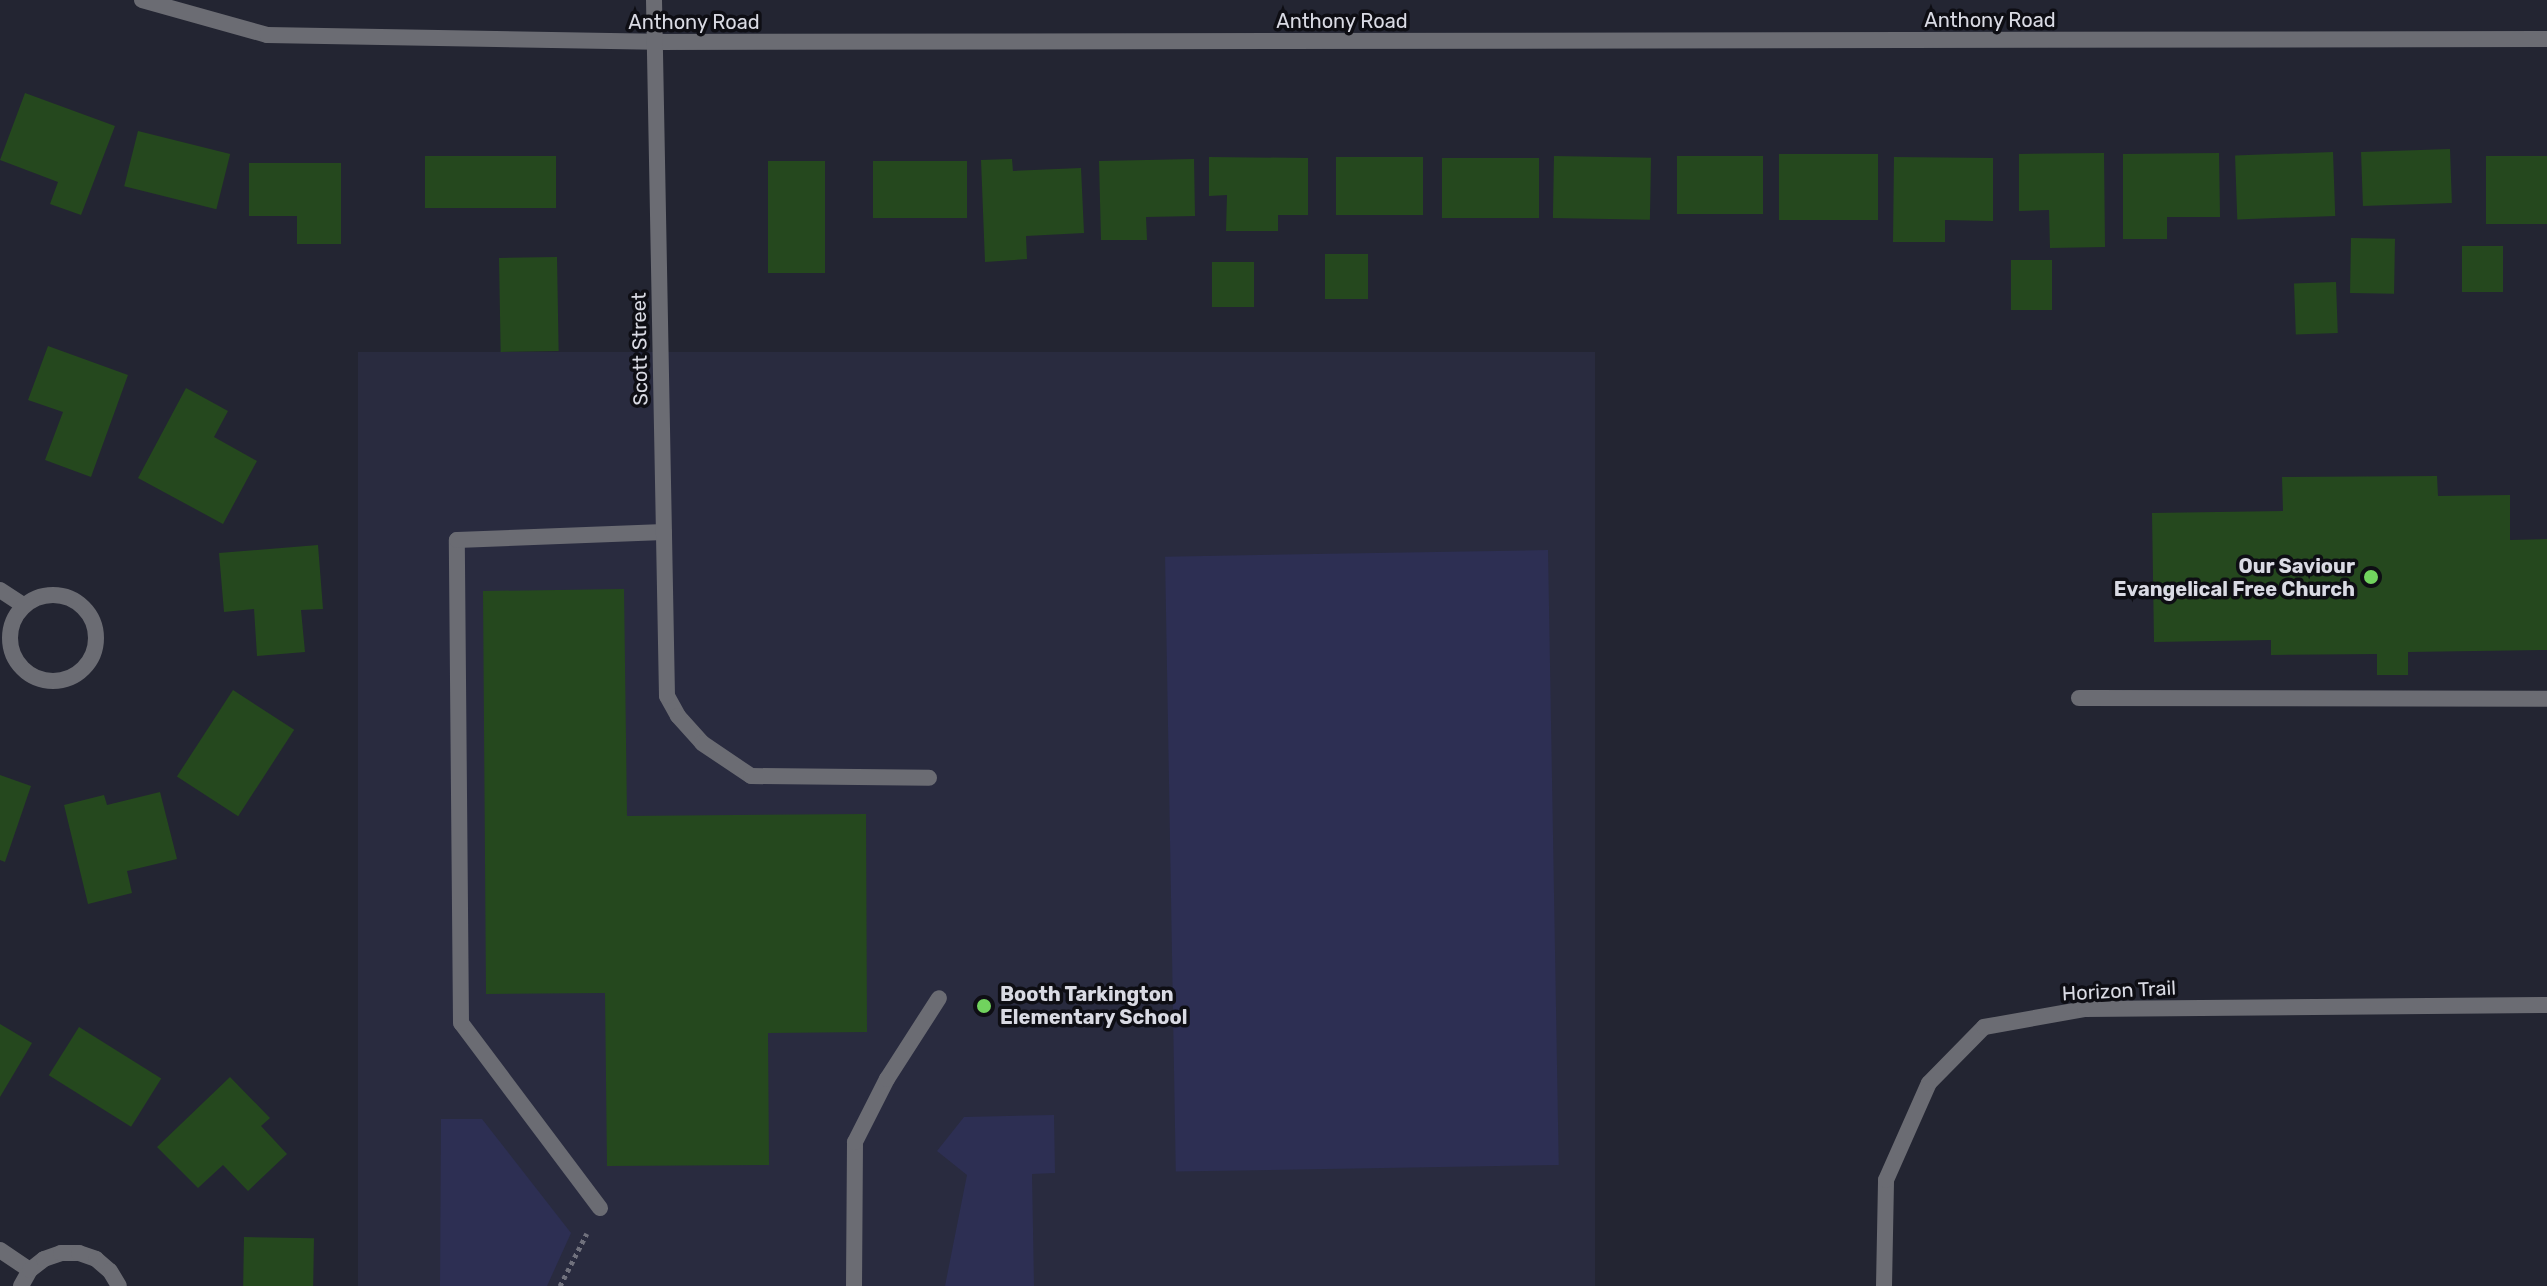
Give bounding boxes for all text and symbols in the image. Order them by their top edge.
street label: Anthony Road [1924,8,2056,32]
street label: Anthony Road [1276,9,1408,33]
street label: Anthony Road [628,10,760,34]
street label: Scott Street [627,292,653,406]
place label: Our Saviour Evangelical Free Church [2114,554,2355,601]
marker: Our Saviour Evangelical Free Church [2362,568,2380,586]
street label: Horizon Trail [2061,976,2177,1006]
place label: Booth Tarkington Elementary School [1000,982,1188,1029]
marker: Booth Tarkington Elementary School [975,997,993,1015]

